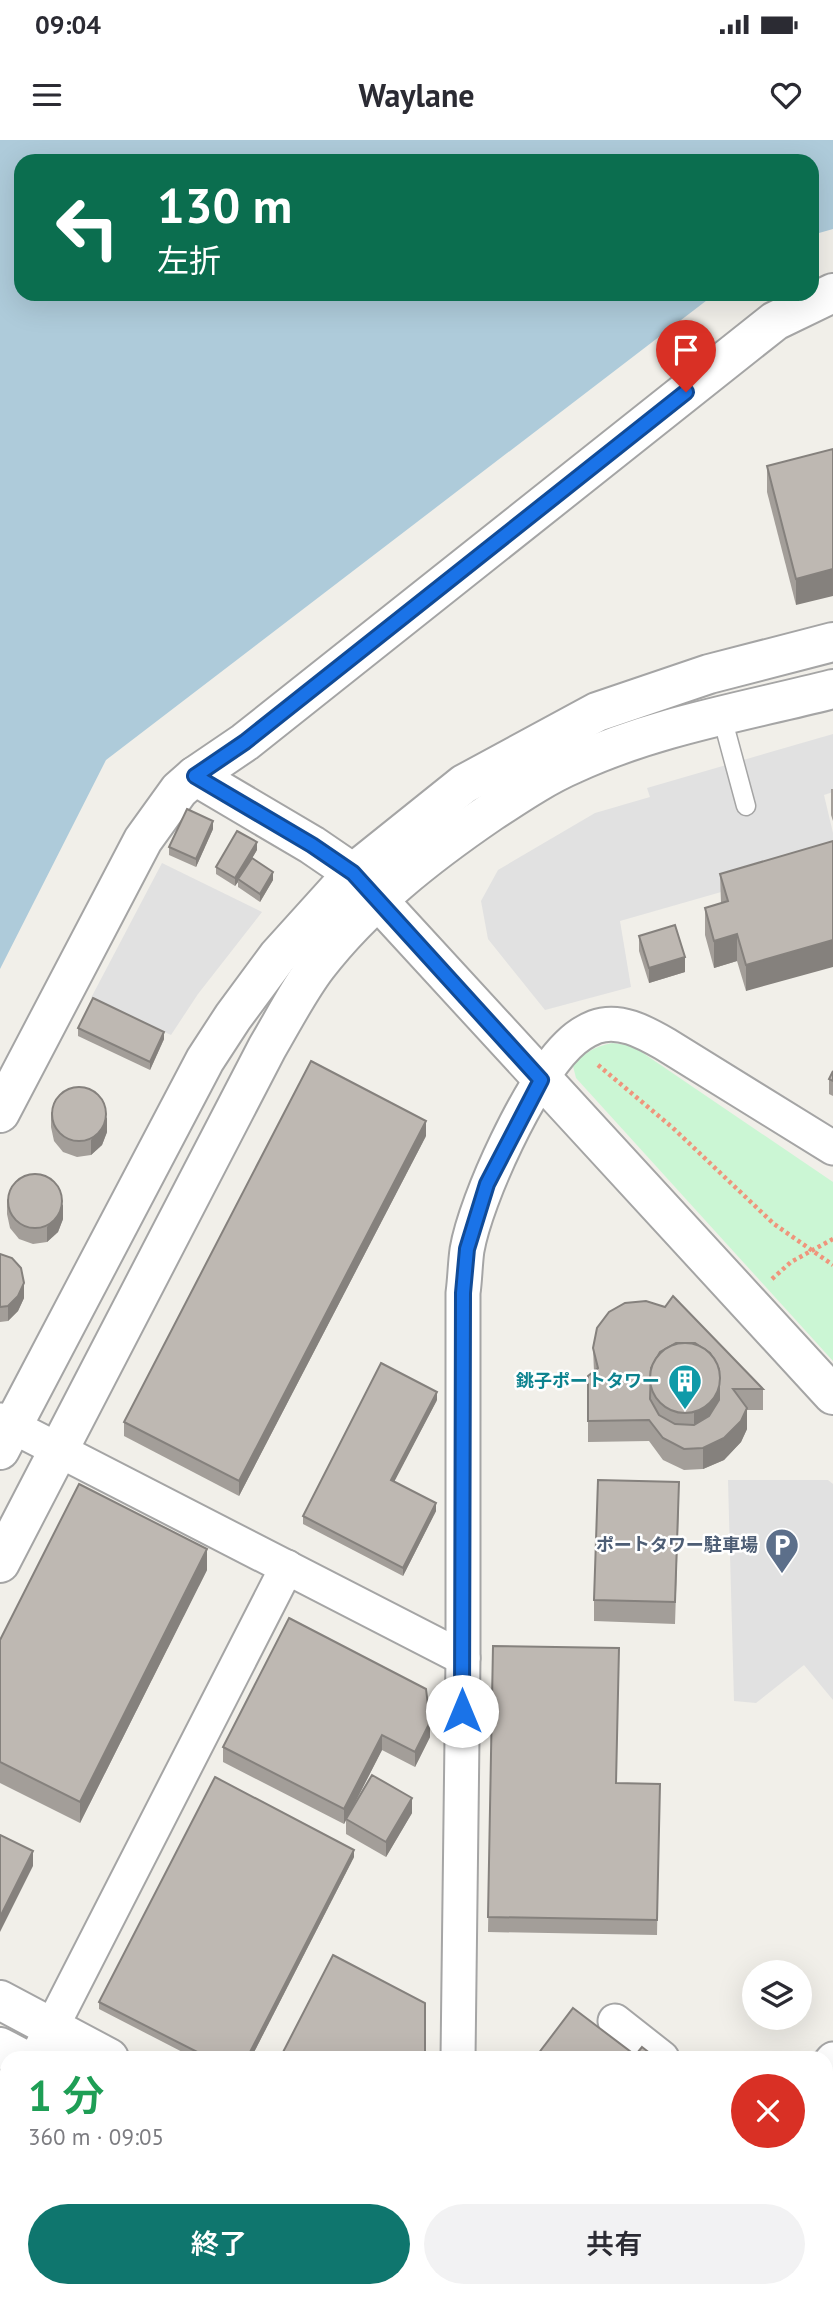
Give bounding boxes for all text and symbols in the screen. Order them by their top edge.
text: 09:04 [35,8,101,41]
text: Waylane [358,74,475,116]
icon: menu [28,76,66,114]
icon: heart [767,76,805,114]
text: 130 m [157,173,292,237]
icon: left [42,182,133,273]
text: 左折 [157,239,221,281]
pin [656,320,716,392]
icon: arrive [667,331,705,369]
building icon: 銚子ポートタワー [666,1362,704,1411]
place label: 銚子ポートタワー [515,1369,660,1392]
parking icon: ポートタワー駐車場 [763,1526,801,1575]
place label: ポートタワー駐車場 [596,1533,758,1556]
position arrow [425,1674,499,1748]
map controls [742,1960,812,2030]
button: layers [742,1960,812,2030]
text: 1 分 [28,2068,104,2123]
button: close [731,2074,805,2148]
text: 360 m · 09:05 [28,2122,164,2151]
button: 終了 [28,2204,410,2284]
button: 共有 [424,2204,805,2284]

